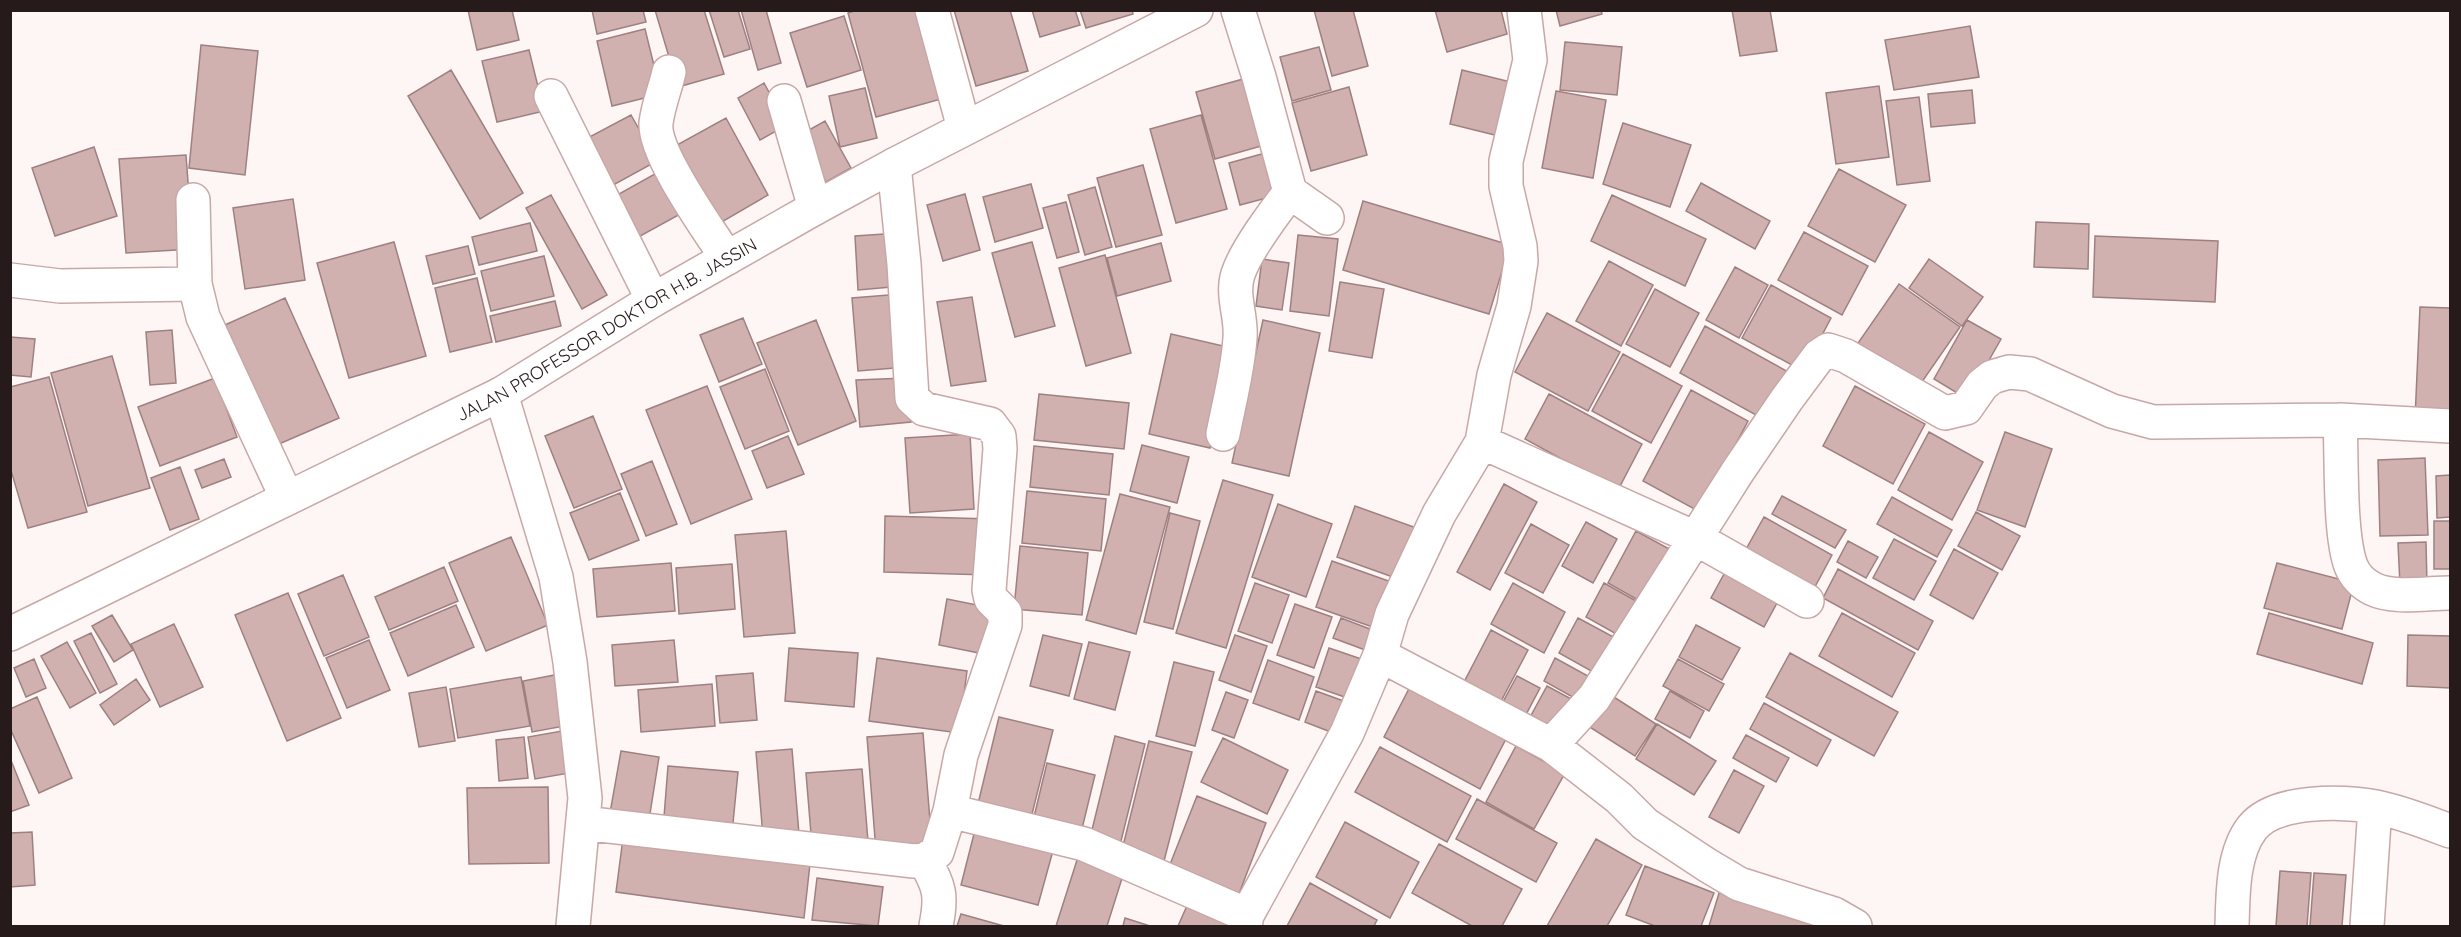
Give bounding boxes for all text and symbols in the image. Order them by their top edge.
street label: JALAN PROFESSOR DOKTOR H.B. JASSIN [452,232,761,426]

